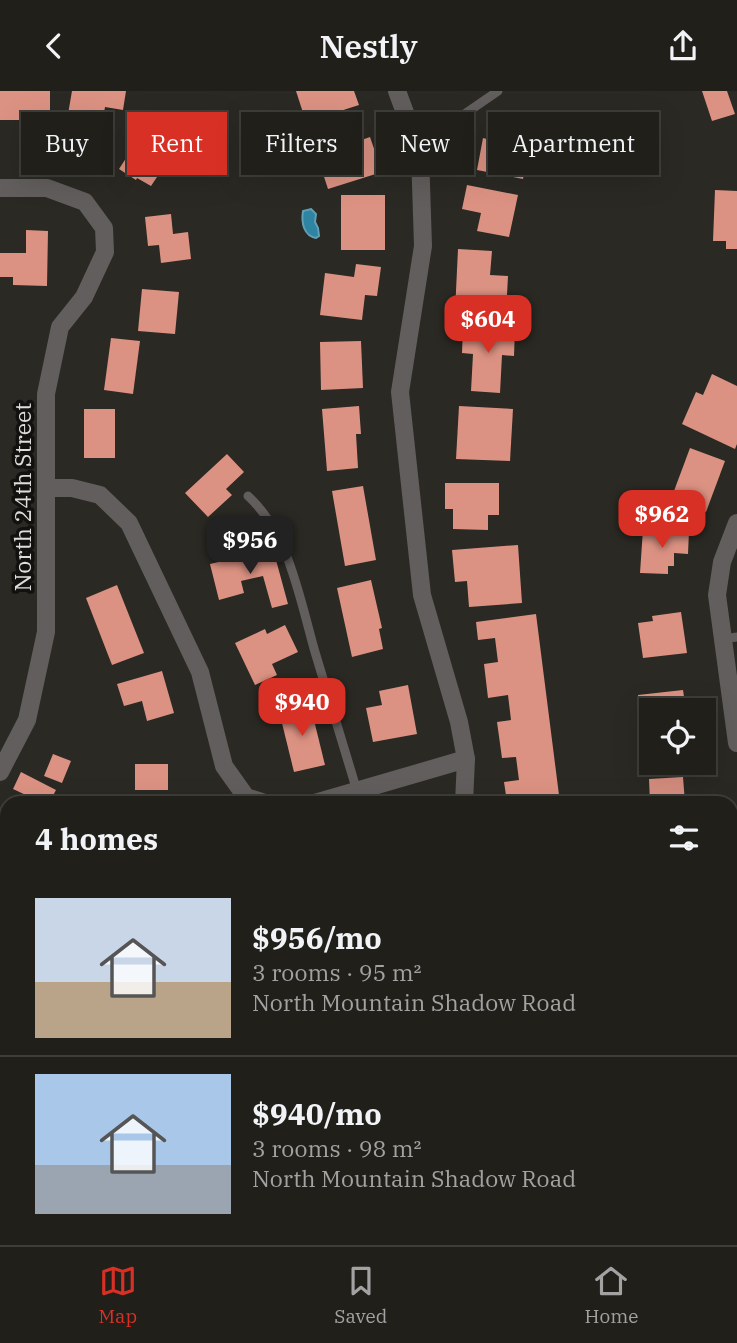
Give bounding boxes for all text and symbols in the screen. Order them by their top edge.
text: Nestly [319,25,418,67]
icon: back [35,27,73,65]
icon: share [664,27,702,65]
chip: Buy [21,112,113,175]
chip: Rent [127,112,227,175]
chip: Filters [241,112,362,175]
chip: New [376,112,474,175]
chip: Apartment [488,112,659,175]
pin: $604 [447,295,529,355]
text: $604 [460,303,516,333]
street label: North 24th Street [7,403,37,592]
pin: $962 [621,491,703,550]
text: $962 [634,498,690,528]
pin: $956 [209,517,291,576]
text: $956 [222,524,278,554]
pin: $940 [261,679,343,738]
text: $940 [274,686,330,716]
map controls [639,698,716,775]
button: locate [639,698,716,775]
text: 4 homes [35,819,158,858]
icon: filters [665,819,703,857]
text: $956/mo [252,918,382,957]
icon: home [91,926,175,1010]
text: 3 rooms · 95 m² [252,957,422,987]
text: North Mountain Shadow Road [252,987,576,1017]
text: $940/mo [252,1094,382,1133]
icon: home [91,1102,175,1186]
text: 3 rooms · 98 m² [252,1133,422,1163]
text: North Mountain Shadow Road [252,1163,576,1193]
tab: Map [99,1262,137,1328]
tab: Saved [334,1262,387,1328]
tab: Home [584,1262,638,1328]

